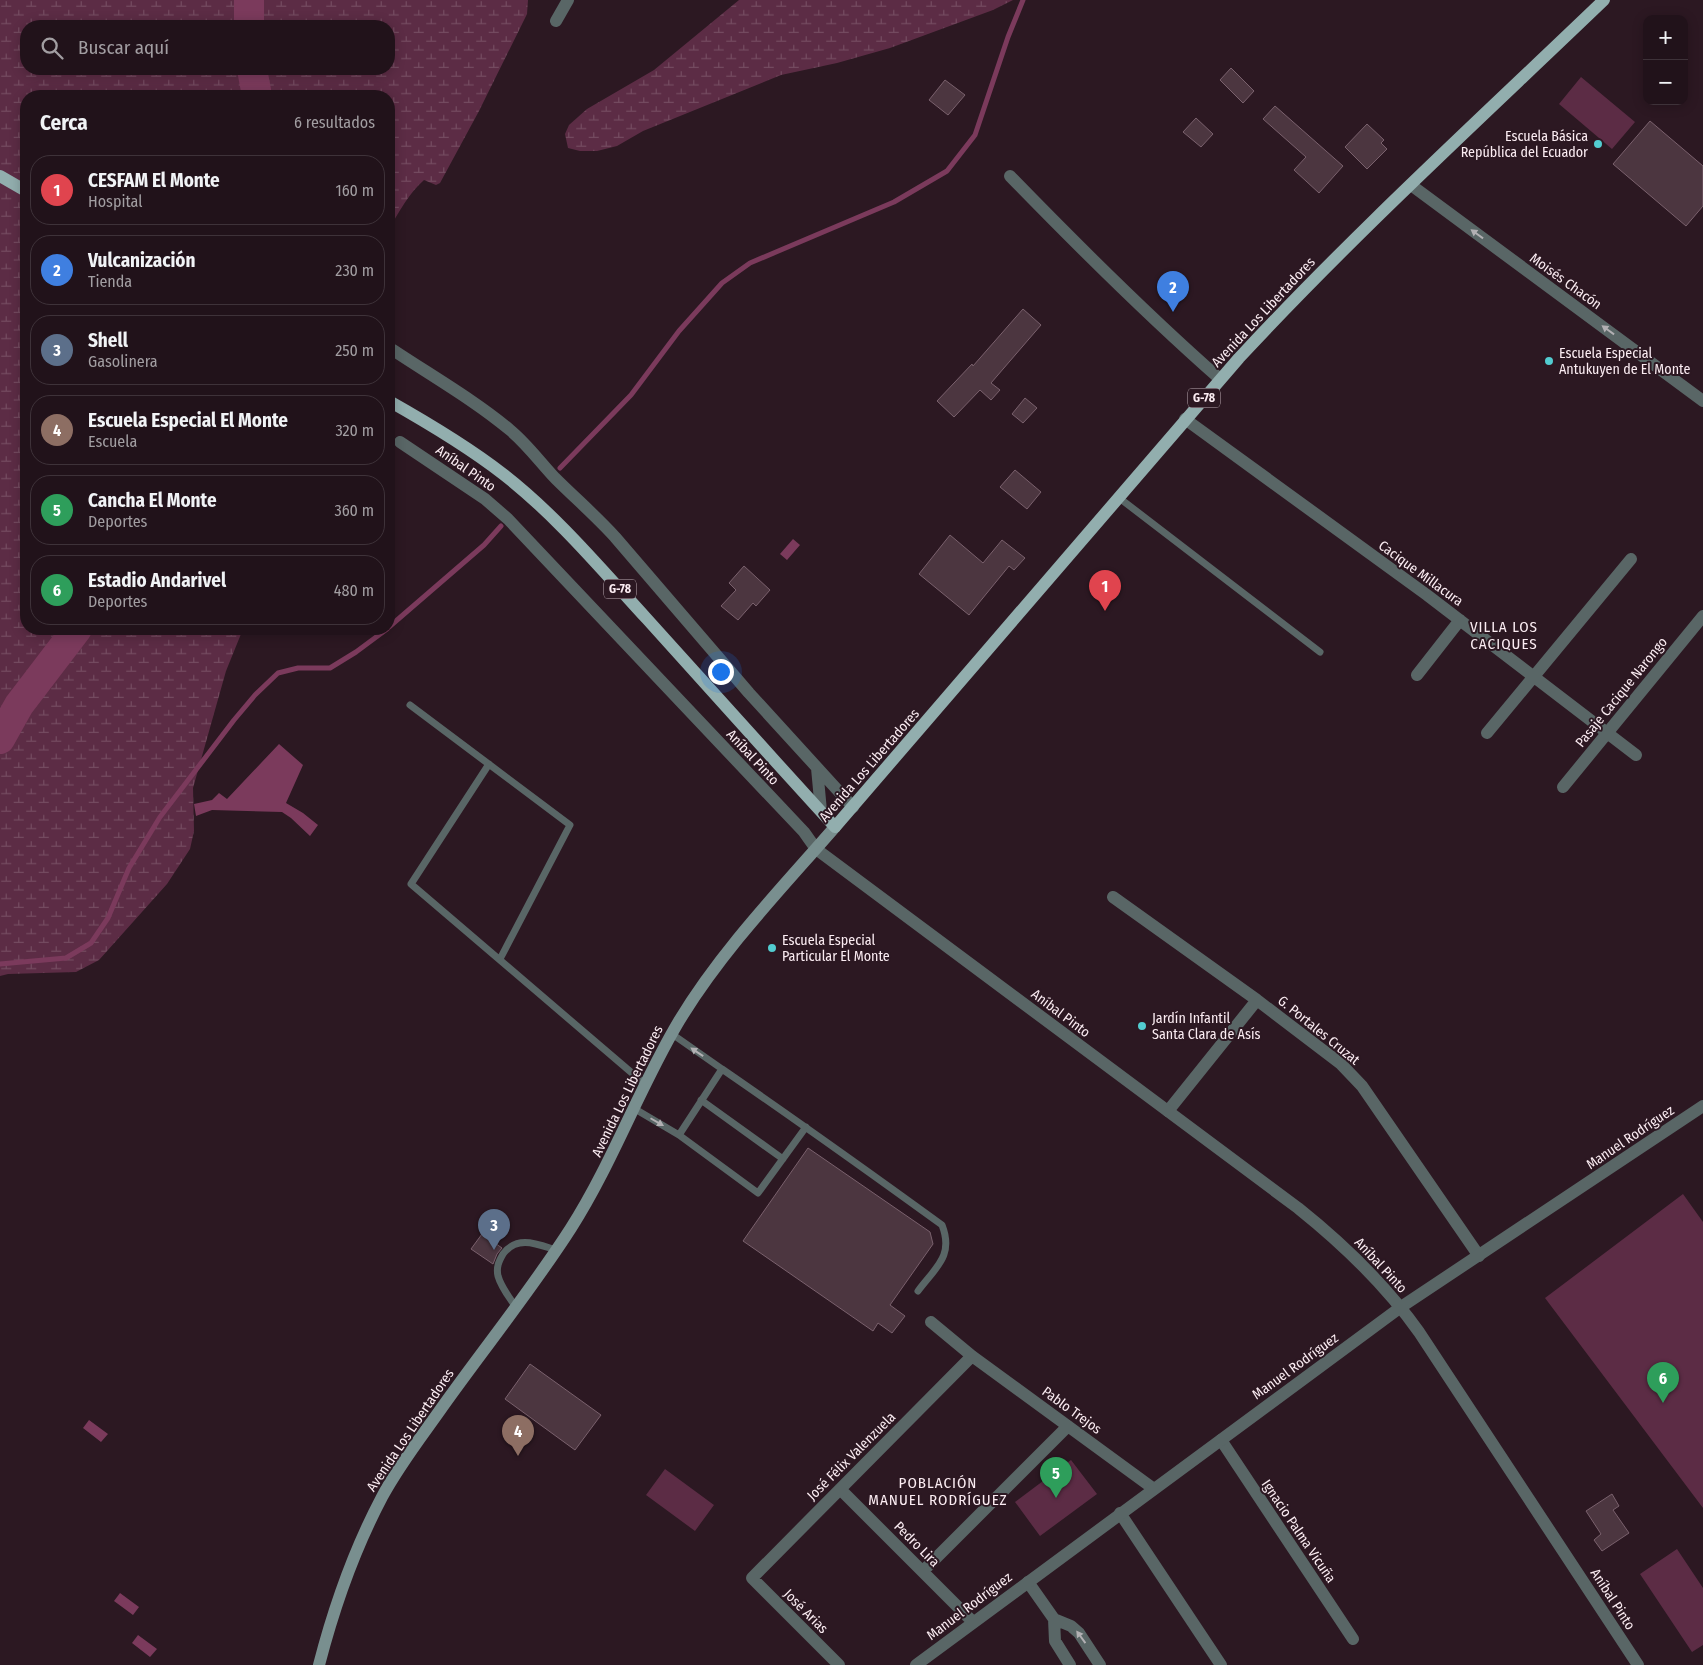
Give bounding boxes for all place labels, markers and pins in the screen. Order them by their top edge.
place label: Escuela Básica República del Ecuador [1461,128,1588,161]
marker: Escuela Básica República del Ecuador [1592,138,1604,150]
pin: 2 [1157,271,1189,312]
place label: Escuela Especial Antukuyen de El Monte [1559,345,1690,378]
marker: Escuela Especial Antukuyen de El Monte [1543,355,1555,367]
pin: 1 [1089,570,1121,611]
place label: Escuela Especial Particular El Monte [782,932,890,965]
marker: Escuela Especial Particular El Monte [766,942,778,954]
place label: Jardín Infantil Santa Clara de Asís [1152,1010,1260,1043]
marker: Jardín Infantil Santa Clara de Asís [1136,1020,1148,1032]
pin: 3 [478,1209,510,1250]
pin: 6 [1647,1362,1679,1403]
pin: 4 [502,1415,534,1456]
pin: 5 [1040,1457,1072,1498]

